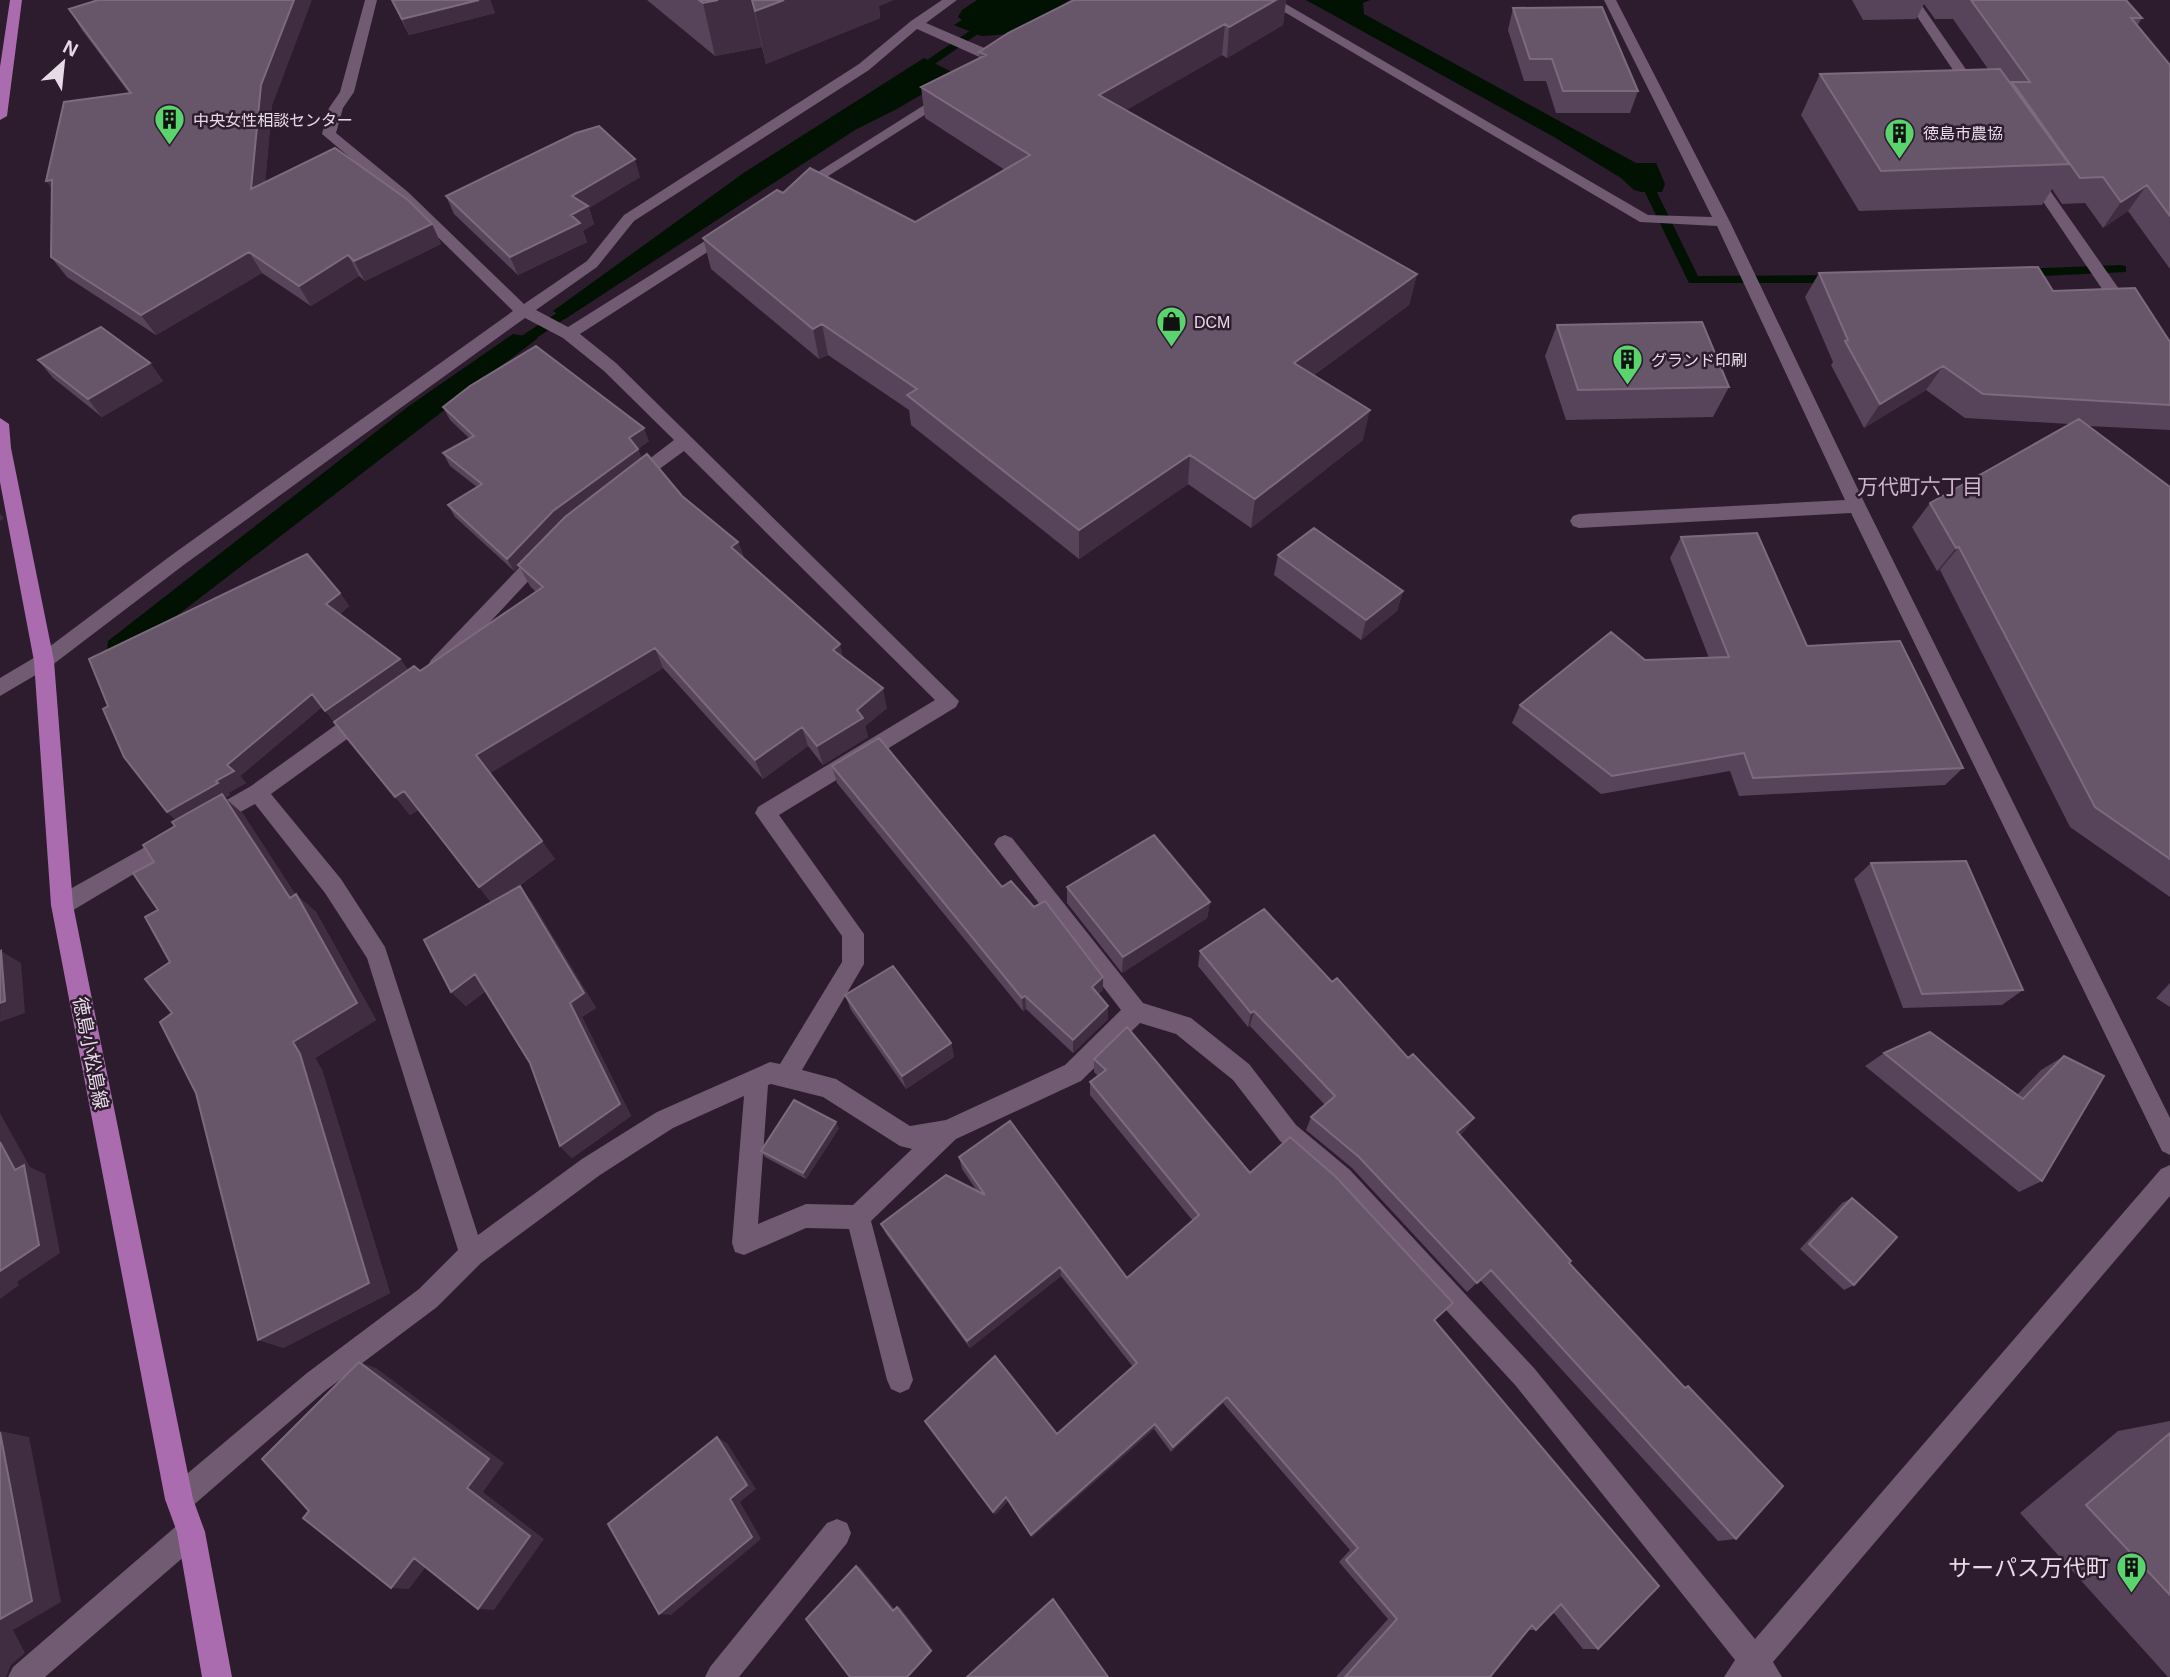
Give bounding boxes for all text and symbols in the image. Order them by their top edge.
north arrow [28,28,98,98]
text: N [60,36,81,61]
building icon: 中央女性相談センター [153,103,187,147]
place label: 中央女性相談センター [193,112,353,129]
building icon: 徳島市農協 [1883,116,1917,160]
place label: 徳島市農協 [1923,125,2003,142]
shop icon: DCM [1154,305,1188,349]
place label: DCM [1194,314,1230,331]
building icon: グランド印刷 [1611,343,1645,387]
place label: グランド印刷 [1651,352,1747,369]
district label: 万代町六丁目 [1857,475,1983,498]
street label: 徳島小松島線 [69,995,112,1111]
building icon: サーパス万代町 [2115,1551,2149,1595]
place label: サーパス万代町 [1948,1555,2109,1581]

